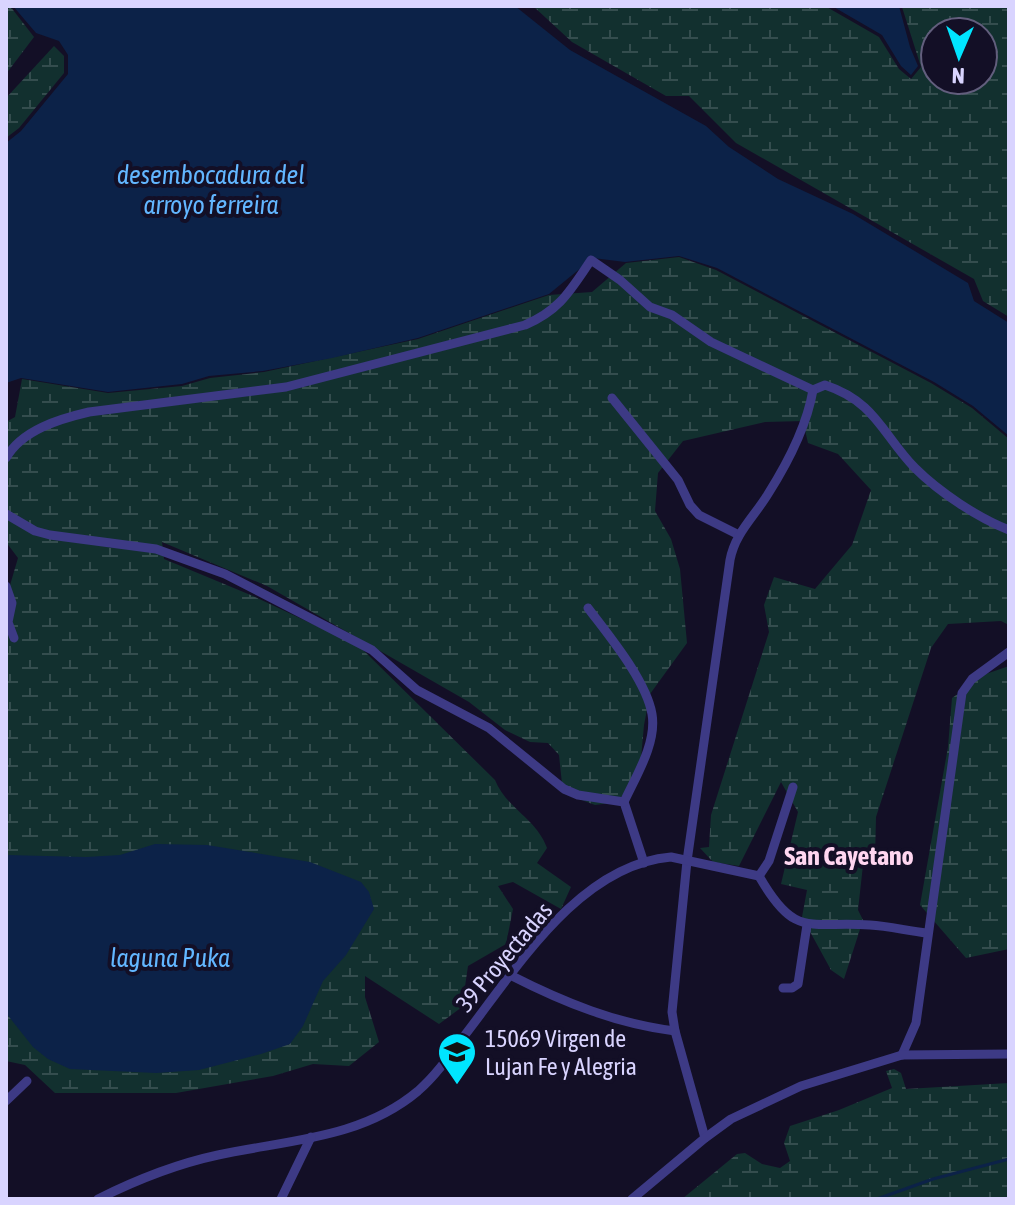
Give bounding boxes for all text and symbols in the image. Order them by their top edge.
north arrow [919,16,999,96]
text: N [951,63,965,89]
water label: desembocadura del arroyo ferreira [117,160,305,220]
district label: San Cayetano [784,841,914,871]
street label: 39 Proyectadas [451,897,557,1017]
water label: laguna Puka [110,943,230,973]
place label: 15069 Virgen de Lujan Fe y Alegria [485,1025,637,1080]
school or university icon: 15069 Virgen de Lujan Fe y Alegria [436,1031,478,1086]

